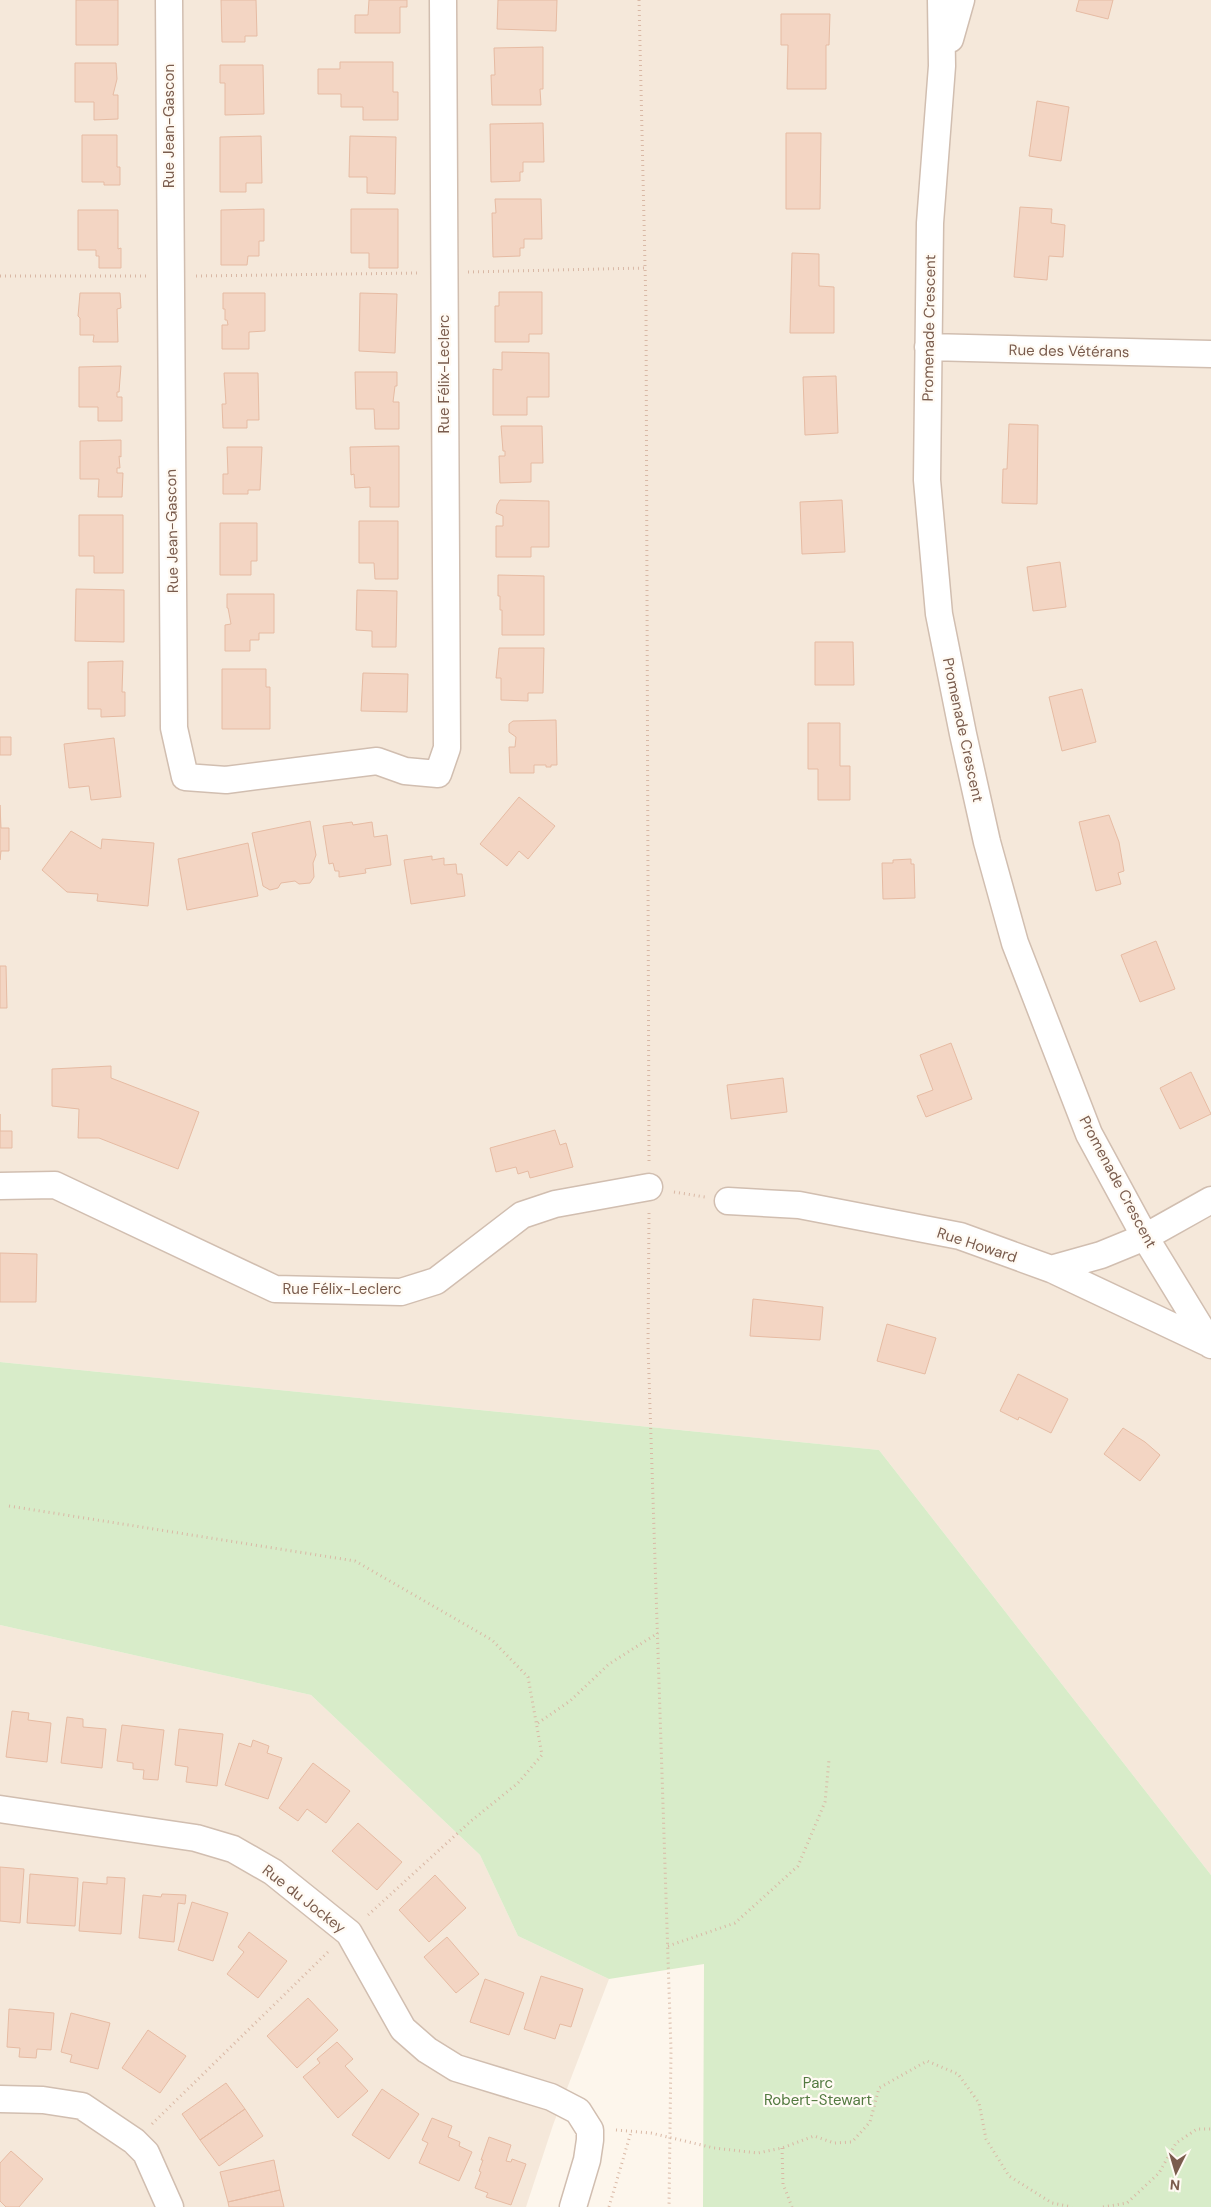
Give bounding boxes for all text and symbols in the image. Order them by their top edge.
street label: Rue Jean-Gascon [159,64,179,188]
street label: Promenade Crescent [918,254,940,402]
street label: Rue Félix-Leclerc [434,314,454,434]
street label: Rue des Vétérans [1008,340,1130,362]
street label: Rue Jean-Gascon [161,469,183,593]
street label: Promenade Crescent [938,656,988,804]
street label: Promenade Crescent [1075,1112,1161,1252]
street label: Rue Howard [935,1223,1019,1267]
street label: Rue Félix-Leclerc [282,1279,402,1299]
street label: Rue du Jockey [258,1860,350,1938]
park label: Parc Robert-Stewart [764,2073,872,2110]
north arrow [1151,2147,1201,2197]
text: N [1169,2176,1181,2194]

